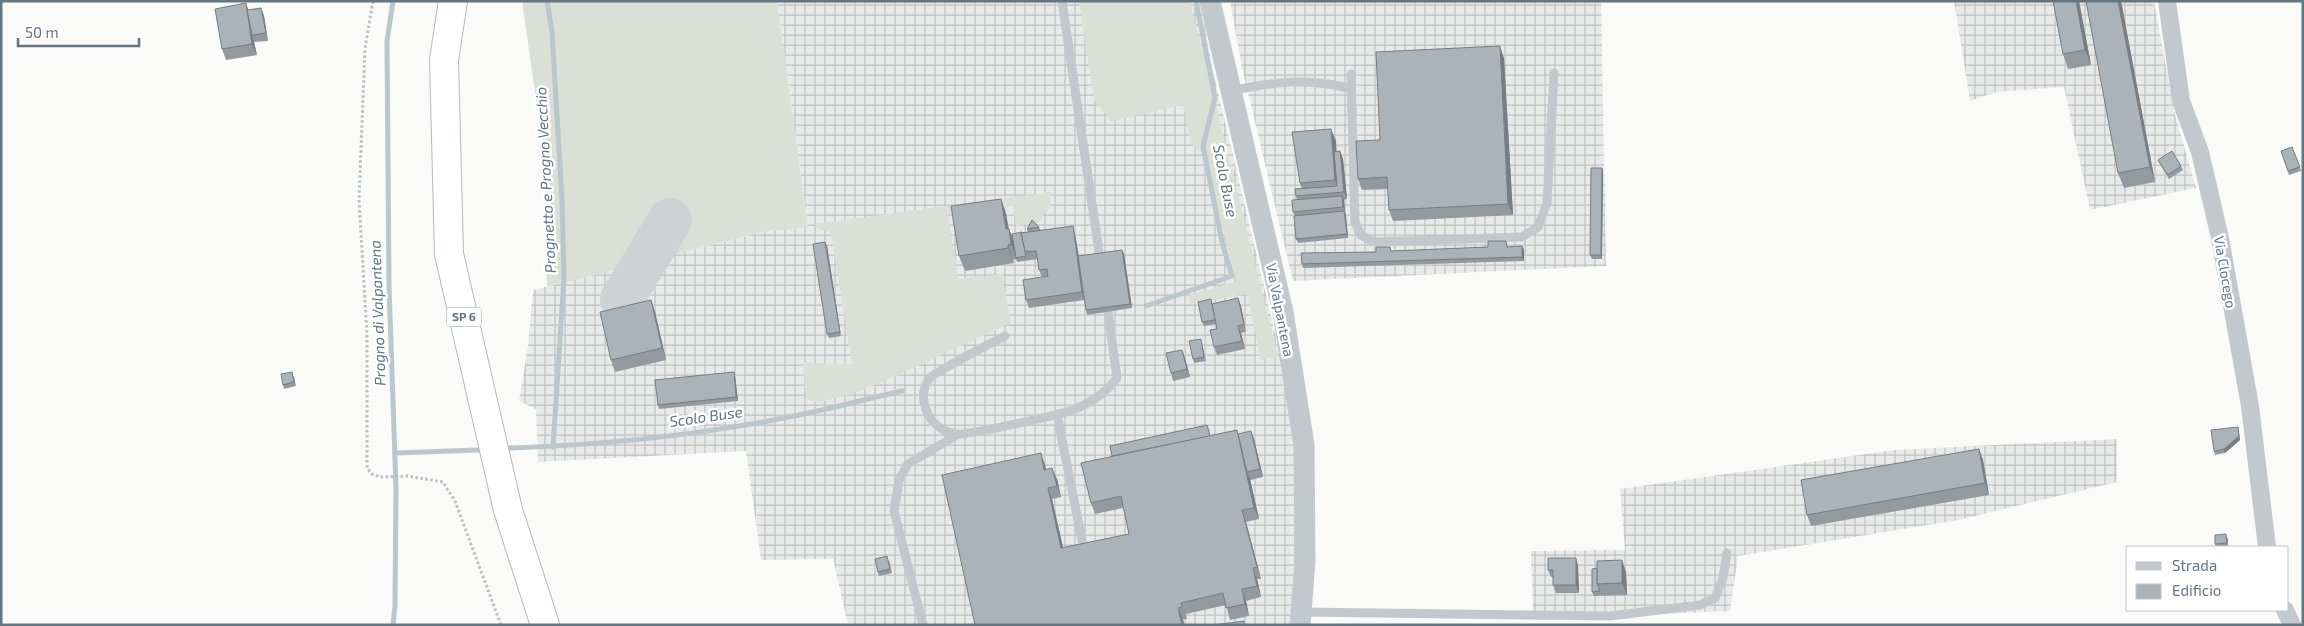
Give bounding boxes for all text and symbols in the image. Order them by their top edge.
scale bar [18,15,139,47]
text: 50 m [25,23,59,41]
water label: Prognetto e Progno Vecchio [531,86,559,274]
water label: Scolo Buse [1210,143,1242,219]
street label: Via Clocego [2211,235,2240,309]
water label: Progno di Valpantena [365,240,389,386]
street label: Via Valpantena [1263,262,1298,358]
road number: SP 6 [446,308,482,326]
water label: Scolo Buse [668,402,744,430]
legend [2126,546,2289,611]
text: Strada [2172,556,2217,574]
text: Edificio [2172,581,2221,599]

